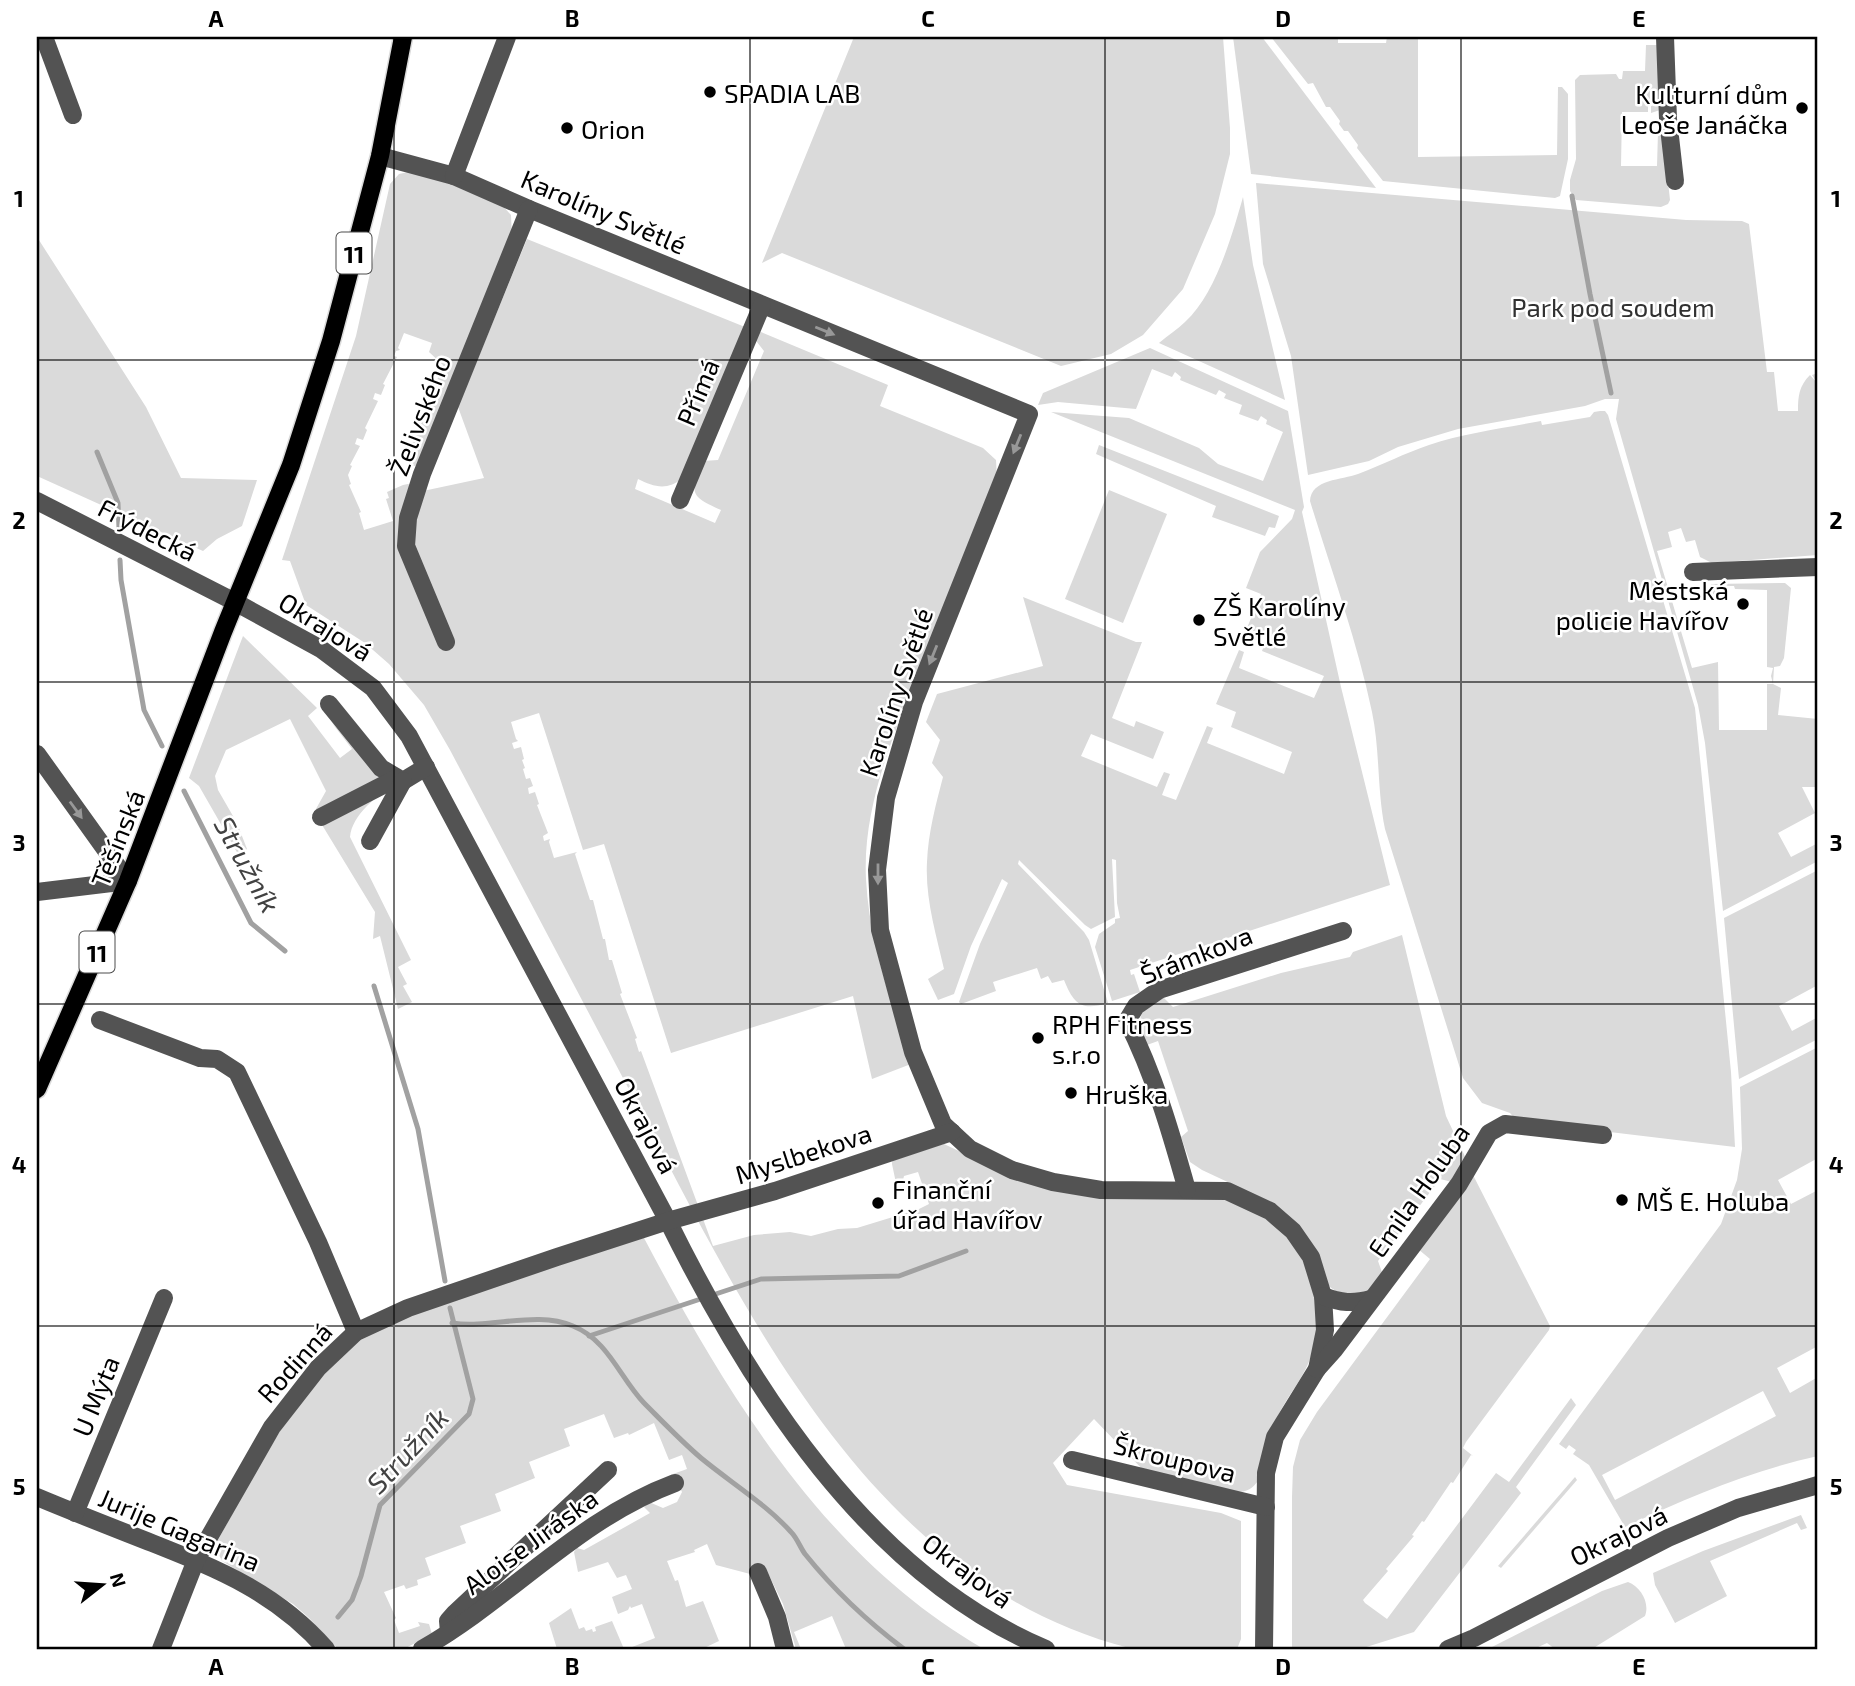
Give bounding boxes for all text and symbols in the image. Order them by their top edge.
text: A [208,4,224,32]
text: B [565,4,579,32]
text: C [921,4,935,32]
text: D [1275,4,1291,32]
text: E [1632,4,1646,32]
place label: SPADIA LAB [724,77,860,108]
place label: Kulturní dům Leoše Janáčka [1621,78,1788,139]
marker: SPADIA LAB [702,84,718,100]
marker: Kulturní dům Leoše Janáčka [1794,100,1810,116]
place label: Orion [581,113,645,144]
marker: Orion [559,120,575,136]
street label: Karolíny Světlé [517,162,691,260]
text: 1 [14,184,24,212]
text: 1 [1831,184,1841,212]
road number: 11 [336,232,372,274]
park label: Park pod soudem [1511,291,1715,322]
one-way arrow [814,325,835,336]
street label: Želivského [382,350,456,480]
street label: Přímá [669,354,725,430]
one-way arrow [1012,433,1023,454]
street label: Frýdecká [93,491,203,567]
text: 2 [12,506,26,534]
text: 2 [1829,506,1843,534]
place label: Městská policie Havířov [1556,574,1729,635]
street label: Okrajová [274,585,378,667]
place label: ZŠ Karolíny Světlé [1213,590,1346,651]
marker: Městská policie Havířov [1735,596,1751,612]
street label: Karolíny Světlé [852,604,938,780]
marker: ZŠ Karolíny Světlé [1191,612,1207,628]
one-way arrow [927,644,938,665]
street label: Těšínská [84,785,150,891]
one-way arrow [69,800,83,819]
water label: Stružník [208,810,288,918]
text: 3 [12,828,26,856]
text: 3 [1829,828,1843,856]
one-way arrow [872,863,884,885]
street label: Šrámkova [1136,918,1256,990]
road number: 11 [80,932,114,972]
place label: RPH Fitness s.r.o [1052,1008,1192,1069]
marker: RPH Fitness s.r.o [1030,1030,1046,1046]
street label: Okrajová [609,1072,685,1178]
place label: Hruška [1085,1078,1168,1109]
marker: Hruška [1063,1085,1079,1101]
street label: Myslbekova [731,1116,875,1190]
street label: Emila Holuba [1361,1117,1475,1263]
text: 4 [12,1150,26,1178]
text: 4 [1829,1150,1843,1178]
place label: Finanční úřad Havířov [892,1173,1043,1234]
place label: MŠ E. Holuba [1636,1185,1789,1216]
marker: MŠ E. Holuba [1614,1192,1630,1208]
marker: Finanční úřad Havířov [870,1195,886,1211]
street label: Rodinná [250,1316,338,1408]
street label: U Mýta [65,1351,125,1441]
water label: Stružník [359,1400,455,1500]
street label: Škroupova [1111,1428,1239,1488]
text: 5 [13,1472,25,1500]
text: 5 [1830,1472,1842,1500]
street label: Jurije Gagarina [95,1481,265,1577]
street label: Aloise Jiráska [457,1482,603,1600]
street label: Okrajová [1564,1498,1672,1572]
street label: Okrajová [917,1526,1019,1614]
north arrow [66,1550,136,1620]
text: N [106,1570,132,1590]
text: A [208,1652,224,1680]
text: B [565,1652,579,1680]
text: C [921,1652,935,1680]
text: D [1275,1652,1291,1680]
text: E [1632,1652,1646,1680]

